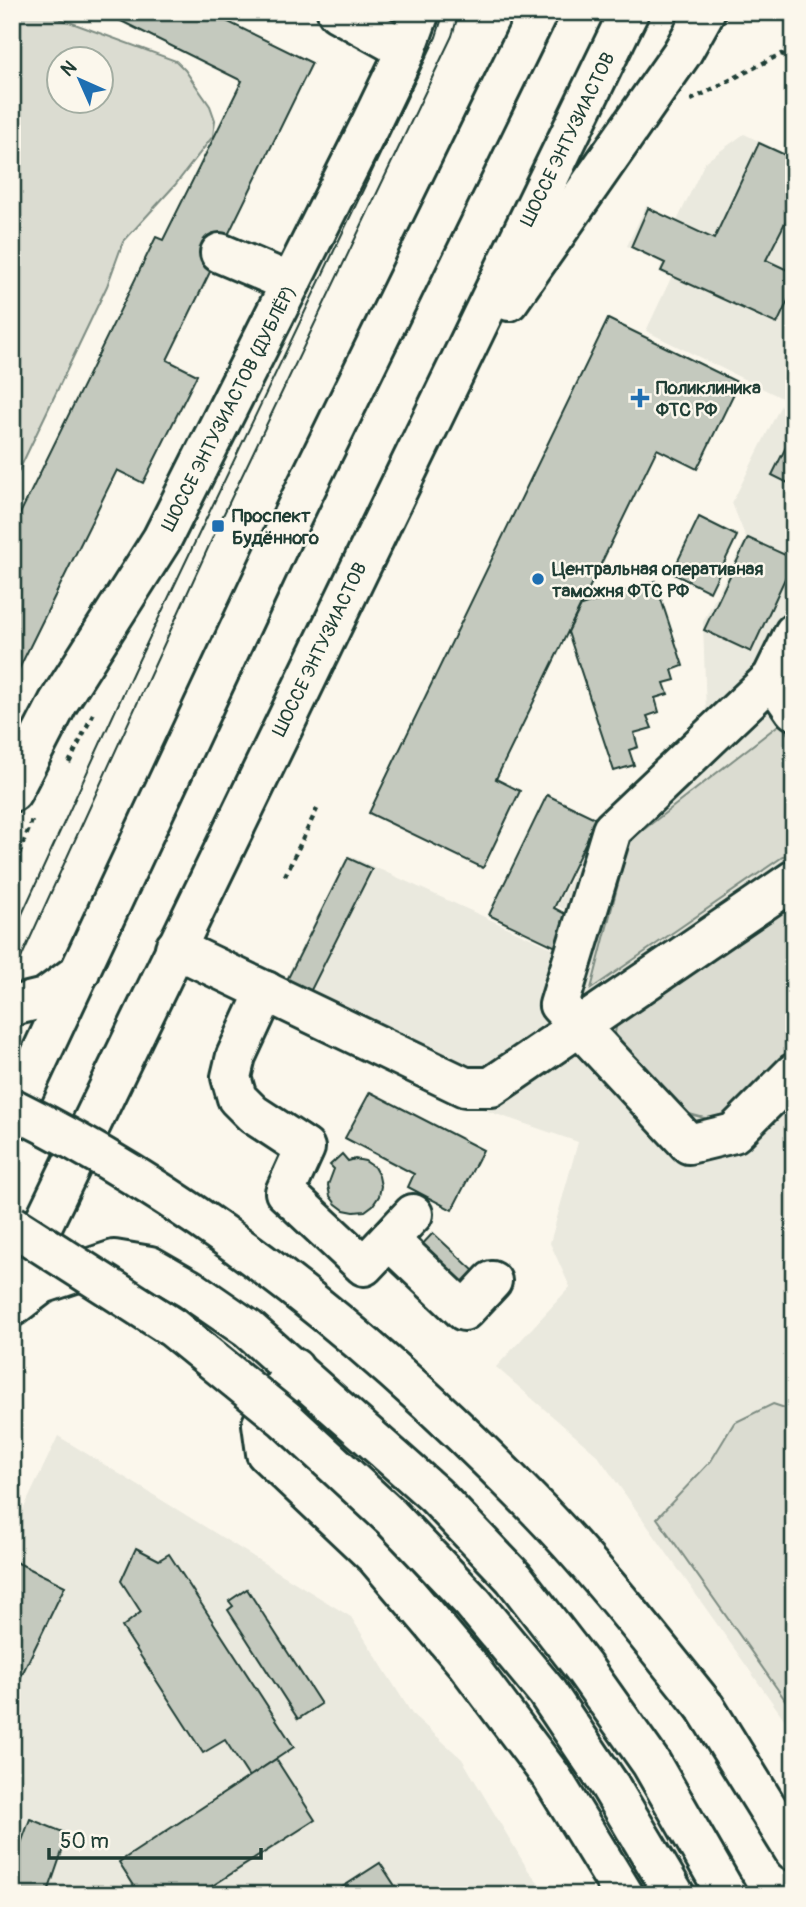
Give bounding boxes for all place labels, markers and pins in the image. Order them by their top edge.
place label: Поликлиника ФТС РФ [655,376,761,422]
marker: Поликлиника ФТС РФ [630,388,650,408]
place label: Проспект Будённого [232,504,320,550]
marker: Проспект Будённого [210,518,226,534]
place label: Центральная оперативная таможня ФТС РФ [552,557,763,603]
marker: Центральная оперативная таможня ФТС РФ [530,571,546,587]

